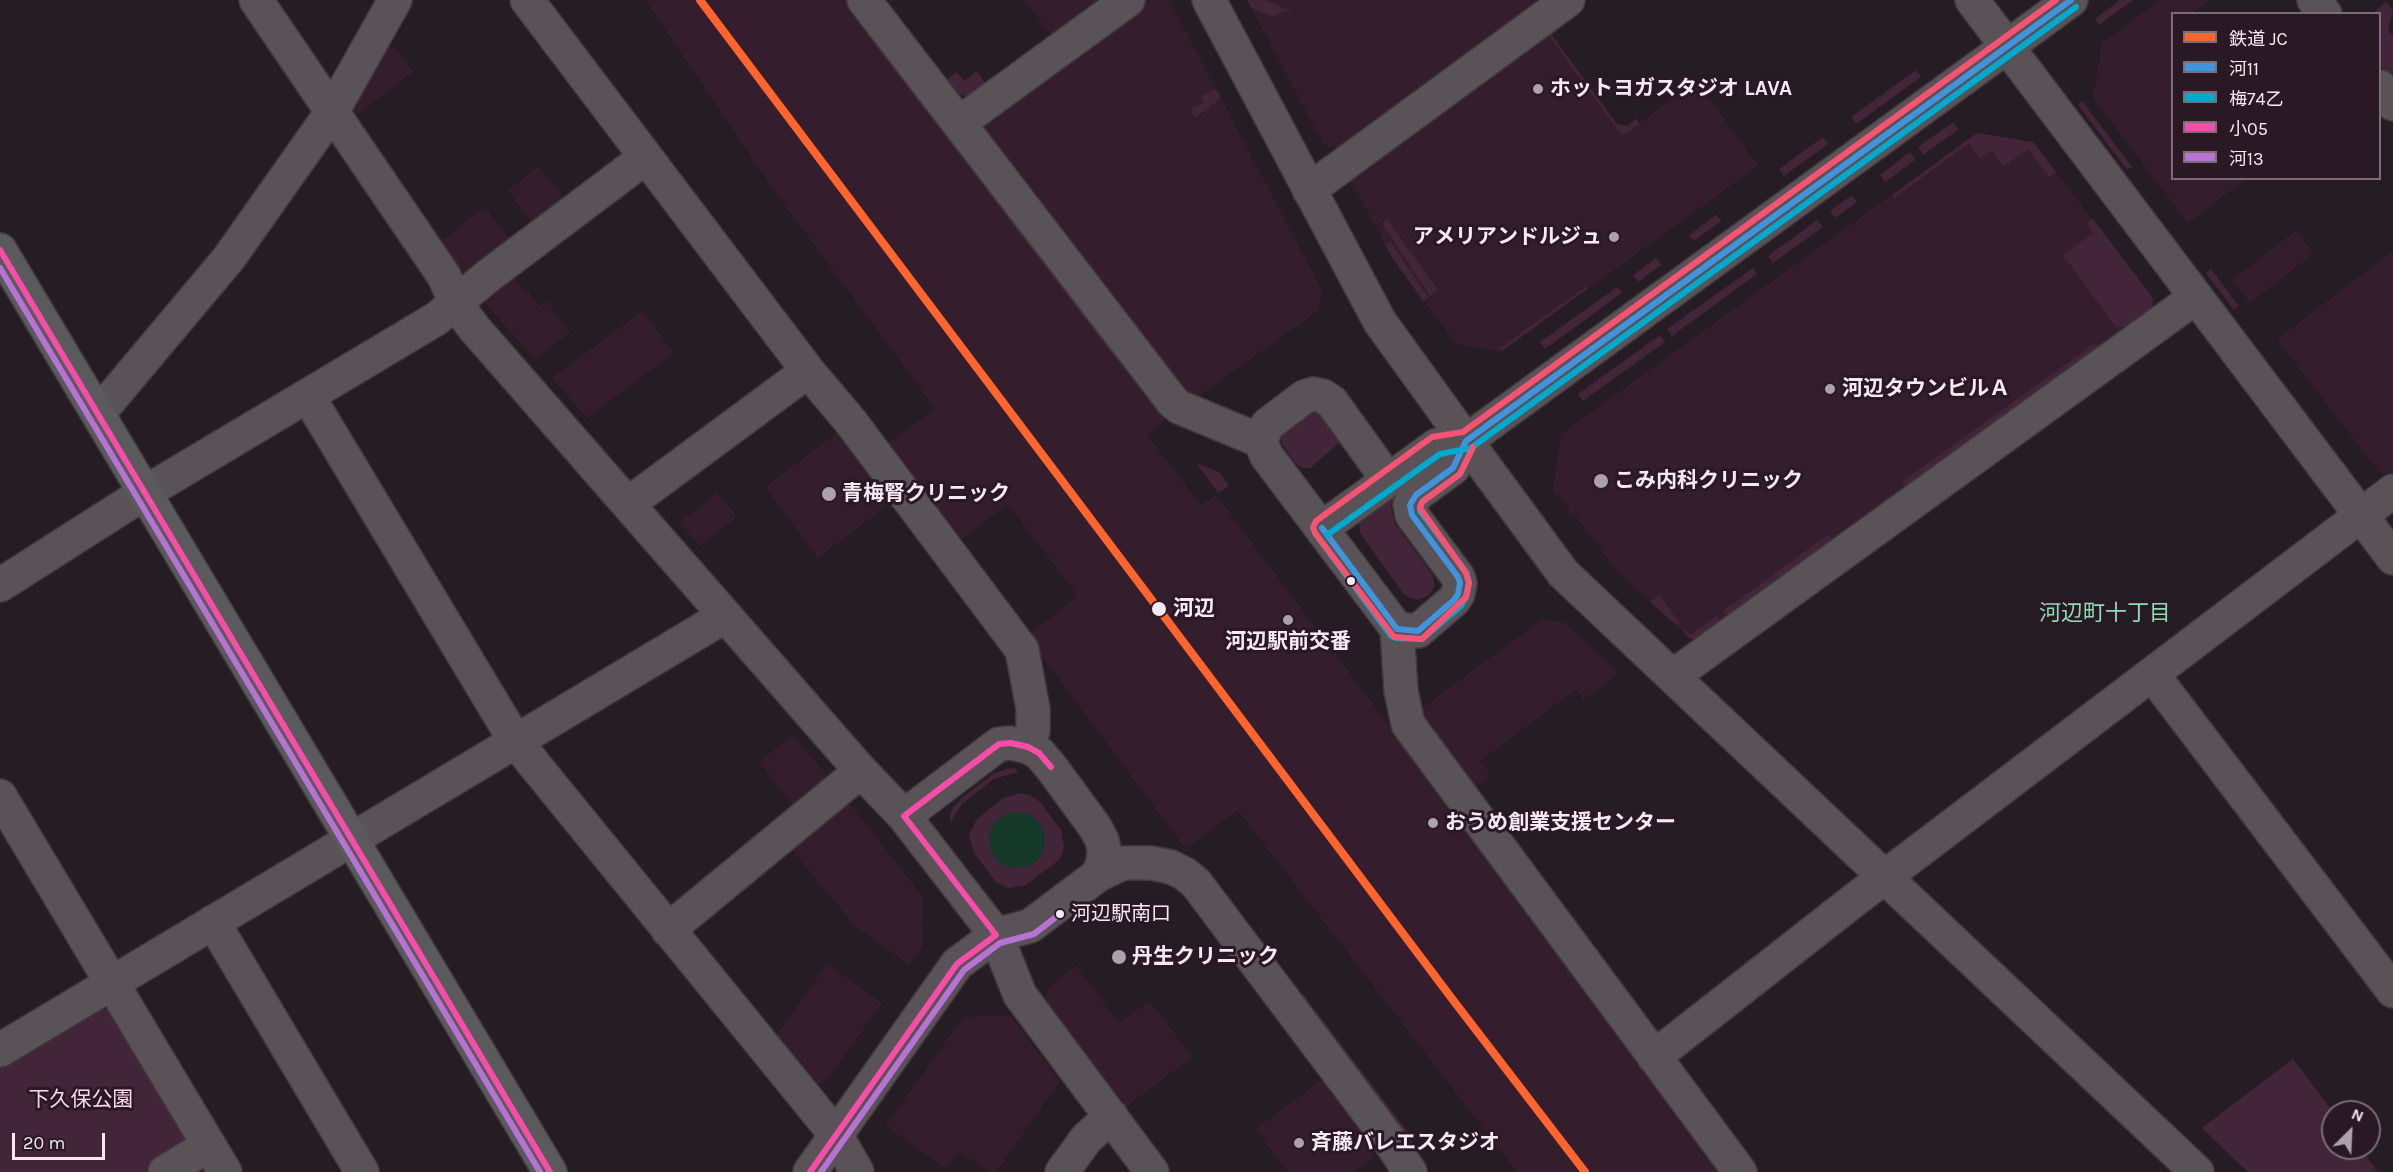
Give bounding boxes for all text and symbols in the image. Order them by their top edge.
legend [2171,12,2381,180]
text: 鉄道 JC [2229,28,2288,50]
text: 河11 [2229,58,2259,80]
place label: ホットヨガスタジオ LAVA [1550,76,1792,102]
marker: ホットヨガスタジオ LAVA [1531,82,1545,96]
text: 梅74乙 [2229,88,2284,110]
text: 小05 [2229,118,2268,140]
text: 河13 [2229,148,2264,170]
place label: アメリアンドルジュ [1413,224,1602,250]
marker: アメリアンドルジュ [1607,230,1621,244]
place label: 河辺タウンビルＡ [1842,376,2010,402]
marker: 河辺タウンビルＡ [1823,382,1837,396]
place label: こみ内科クリニック [1614,468,1803,494]
marker: こみ内科クリニック [1592,472,1610,490]
place label: 青梅腎クリニック [842,481,1010,507]
marker: 青梅腎クリニック [820,485,838,503]
unlabelled marker [1345,575,1357,587]
place label: 河辺 [1173,596,1215,622]
marker: 河辺 [1150,600,1168,618]
district label: 河辺町十丁目 [2039,601,2171,627]
marker: 河辺駅前交番 [1281,613,1295,627]
place label: 河辺駅前交番 [1225,629,1351,655]
place label: おうめ創業支援センター [1445,810,1676,836]
marker: おうめ創業支援センター [1426,816,1440,830]
place label: 河辺駅南口 [1071,902,1171,926]
marker: 河辺駅南口 [1054,908,1066,920]
place label: 丹生クリニック [1132,944,1279,970]
marker: 丹生クリニック [1110,948,1128,966]
park label: 下久保公園 [29,1087,133,1113]
north arrow [2321,1100,2381,1160]
text: N [2349,1104,2367,1126]
scale bar [15,1121,108,1159]
place label: 斉藤バレエスタジオ [1311,1130,1500,1156]
text: 20 m [23,1132,65,1154]
marker: 斉藤バレエスタジオ [1292,1136,1306,1150]

